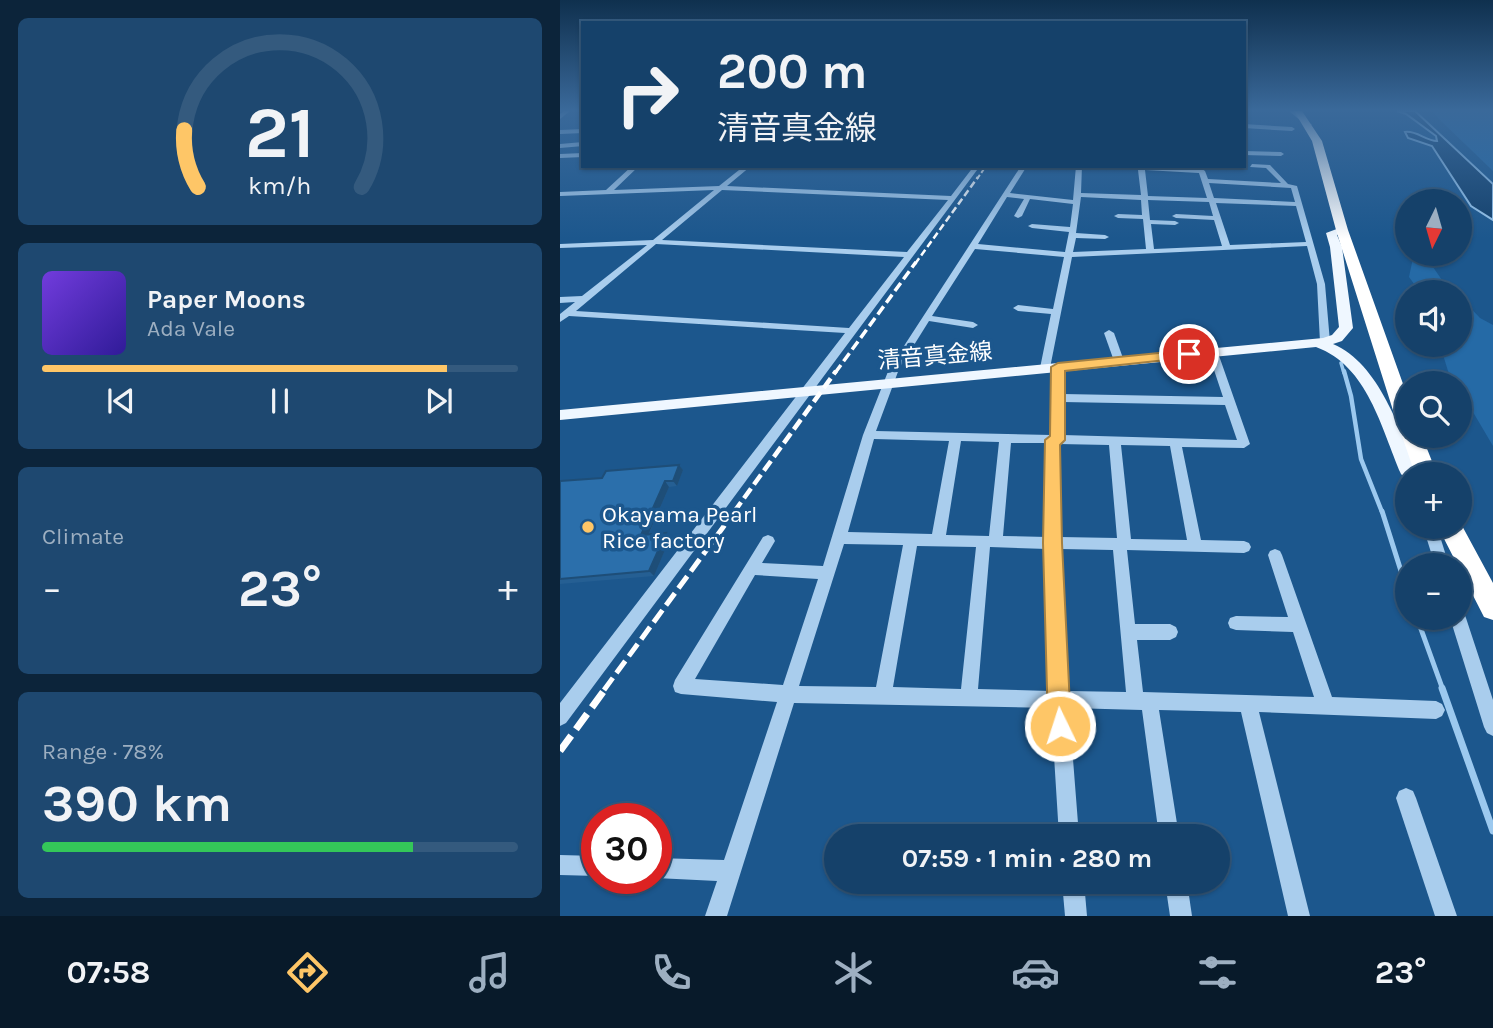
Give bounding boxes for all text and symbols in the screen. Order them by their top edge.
text: 200 m [717,43,868,100]
icon: right [602,49,693,140]
text: 21 [245,91,315,176]
text: 清音真金線 [717,110,877,147]
text: km/h [248,171,312,200]
north arrow [1395,189,1472,266]
map controls [1395,189,1472,630]
button: sound [1395,280,1472,357]
text: Paper Moons [147,284,306,315]
text: Ada Vale [147,315,235,342]
pin [1159,324,1219,384]
icon: arrive [1170,335,1208,373]
street label: 清音真金線 [877,338,993,374]
button: search [1395,371,1472,448]
icon: previous [102,382,140,420]
icon: pause [261,382,299,420]
icon: next [420,382,458,420]
button: + [1395,462,1472,539]
place label: Okayama Pearl Rice factory [602,501,757,554]
marker: Okayama Pearl Rice factory [580,519,596,535]
text: Climate [42,523,124,550]
button: − [1395,553,1472,630]
text: 23° [238,558,322,619]
text: − [42,566,62,611]
text: + [498,566,518,611]
position arrow [1023,689,1097,763]
text: Range · 78% [42,738,164,765]
text: 390 km [42,773,232,834]
speed limit sign: 30 [581,803,672,894]
text: 07:59 · 1 min · 280 m [902,843,1152,874]
icon: directions [283,948,332,997]
icon: music [465,948,514,997]
icon: phone [647,948,696,997]
icon: climate [829,948,878,997]
icon: car [1011,948,1060,997]
icon: filters [1193,948,1242,997]
text: 07:58 [66,954,151,991]
text: 23° [1375,954,1426,991]

